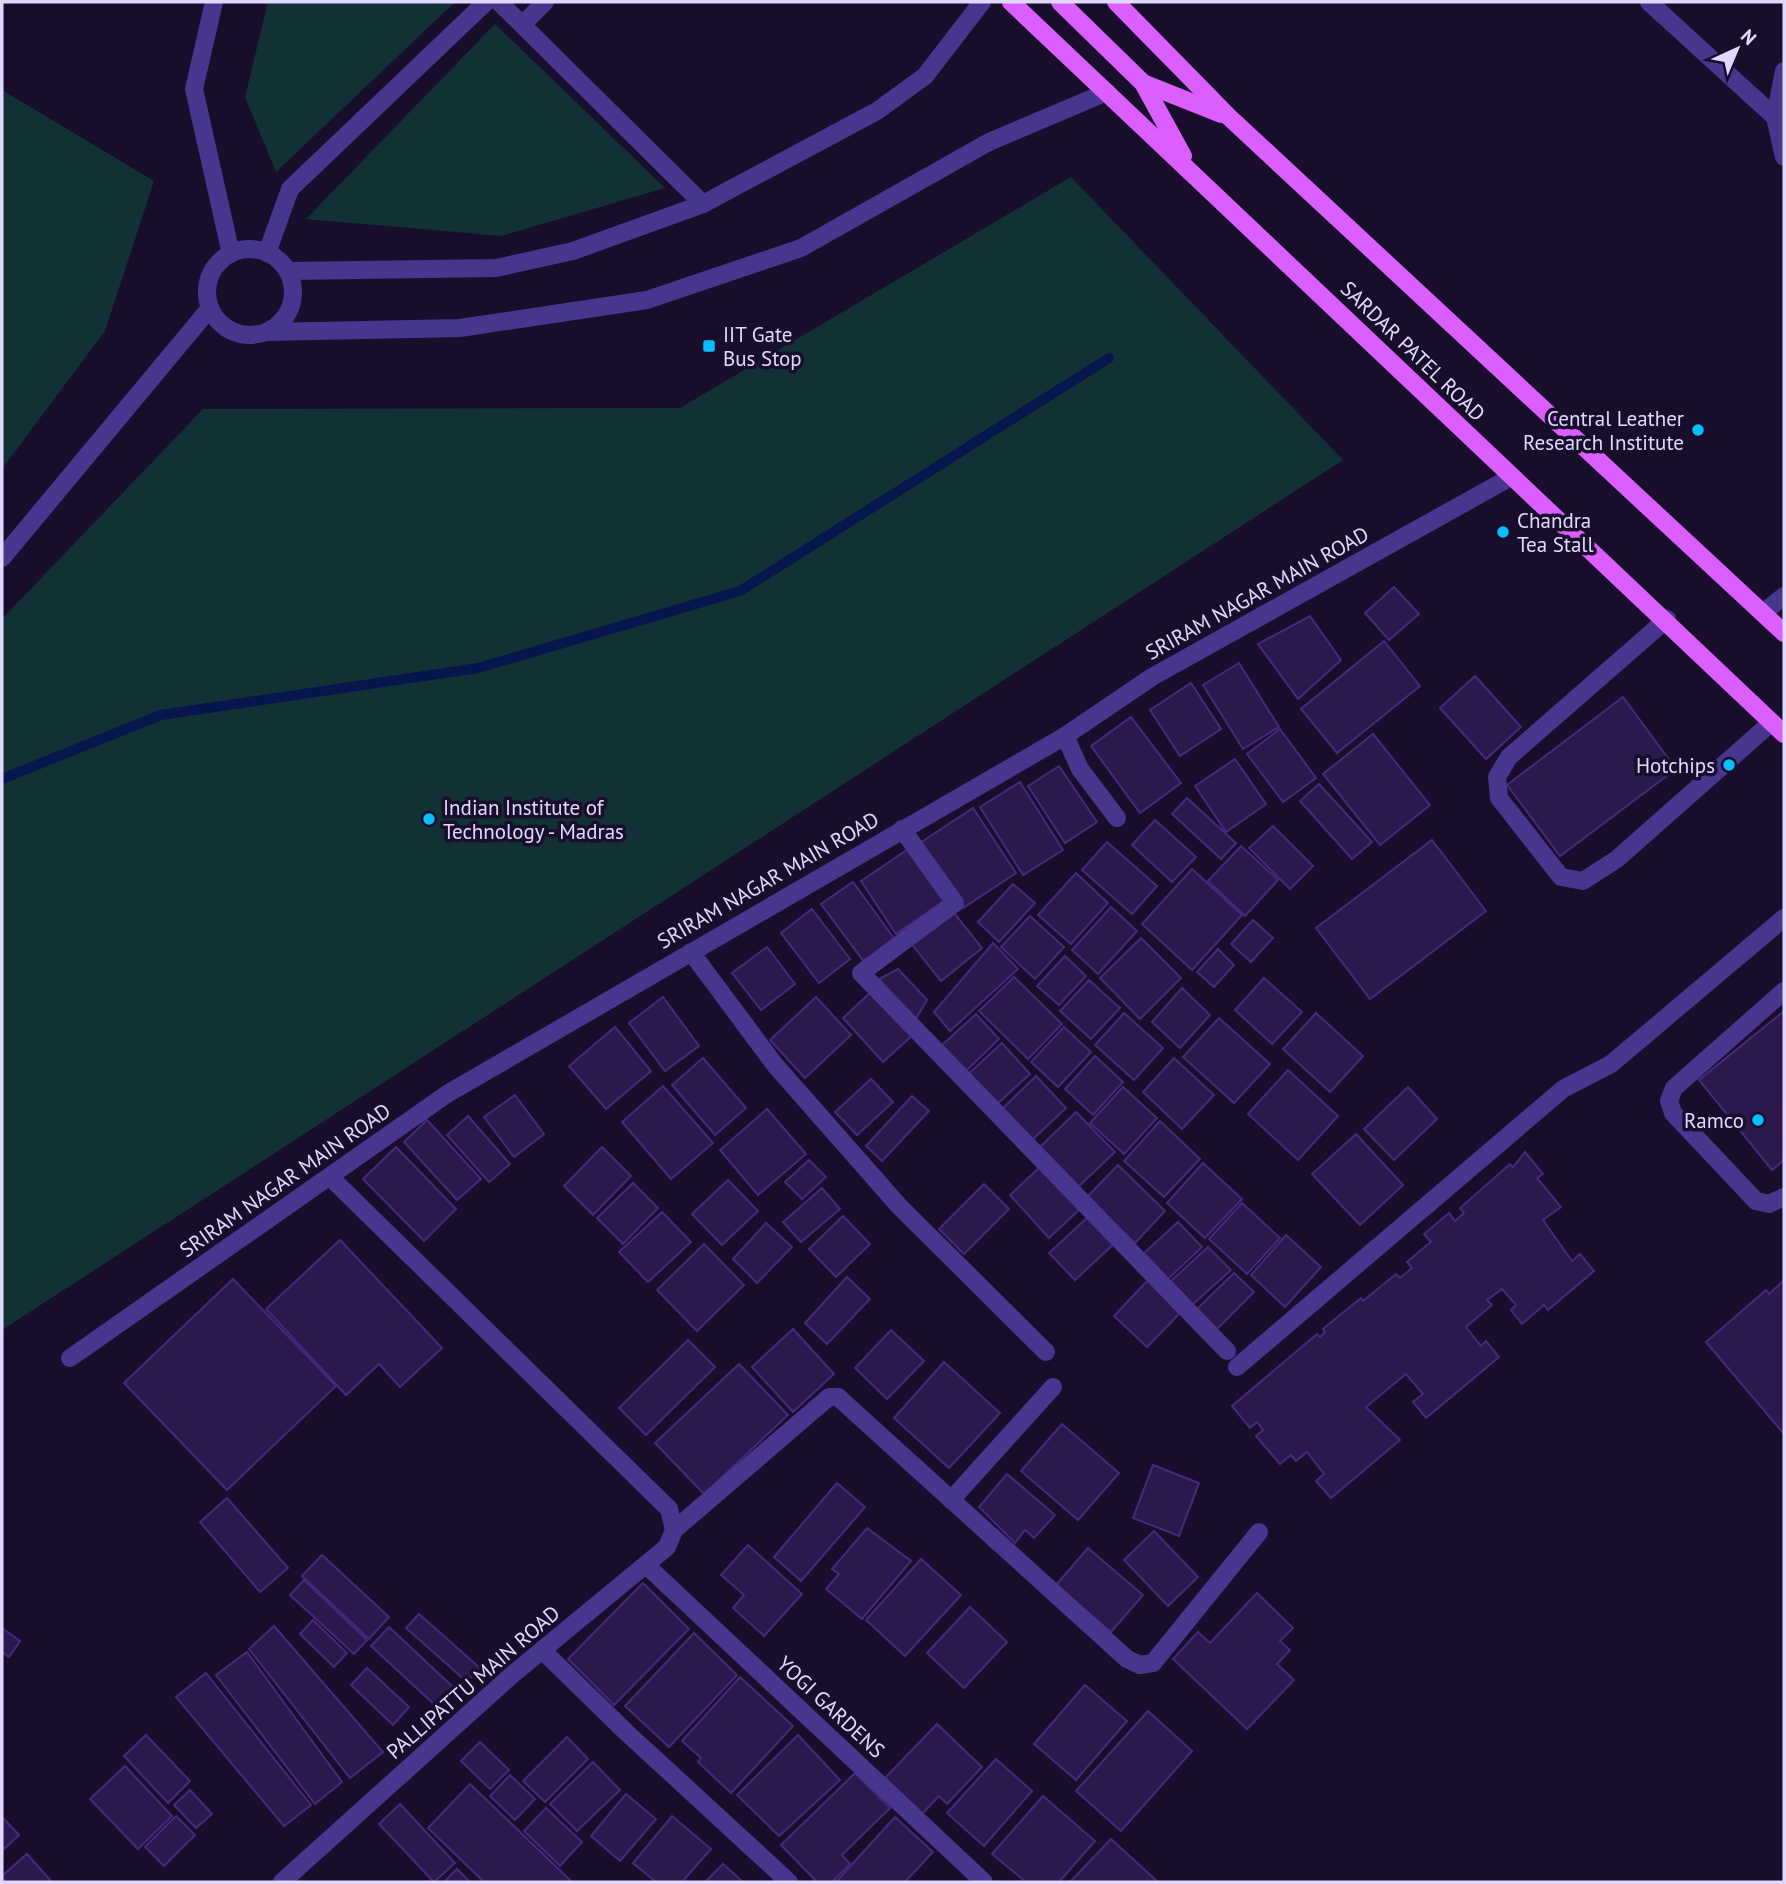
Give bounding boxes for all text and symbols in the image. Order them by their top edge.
north arrow [1702,14,1772,84]
text: N [1736,24,1762,50]
street label: SARDAR PATEL ROAD [1335,275,1491,427]
place label: IIT Gate Bus Stop [723,321,802,372]
marker: IIT Gate Bus Stop [701,338,717,354]
place label: Central Leather Research Institute [1523,405,1684,456]
marker: Central Leather Research Institute [1690,422,1706,438]
place label: Chandra Tea Stall [1517,507,1594,558]
street label: SRIRAM NAGAR MAIN ROAD [1140,520,1374,666]
marker: Chandra Tea Stall [1495,524,1511,540]
place label: Hotchips [1636,752,1715,779]
marker: Hotchips [1721,757,1737,773]
place label: Indian Institute of Technology - Madras [443,794,624,845]
street label: SRIRAM NAGAR MAIN ROAD [652,805,884,955]
marker: Indian Institute of Technology - Madras [421,811,437,827]
street label: SRIRAM NAGAR MAIN ROAD [174,1097,396,1263]
place label: Ramco [1684,1107,1744,1134]
marker: Ramco [1750,1112,1766,1128]
street label: PALLIPATTU MAIN ROAD [381,1599,565,1765]
street label: YOGI GARDENS [771,1650,891,1764]

